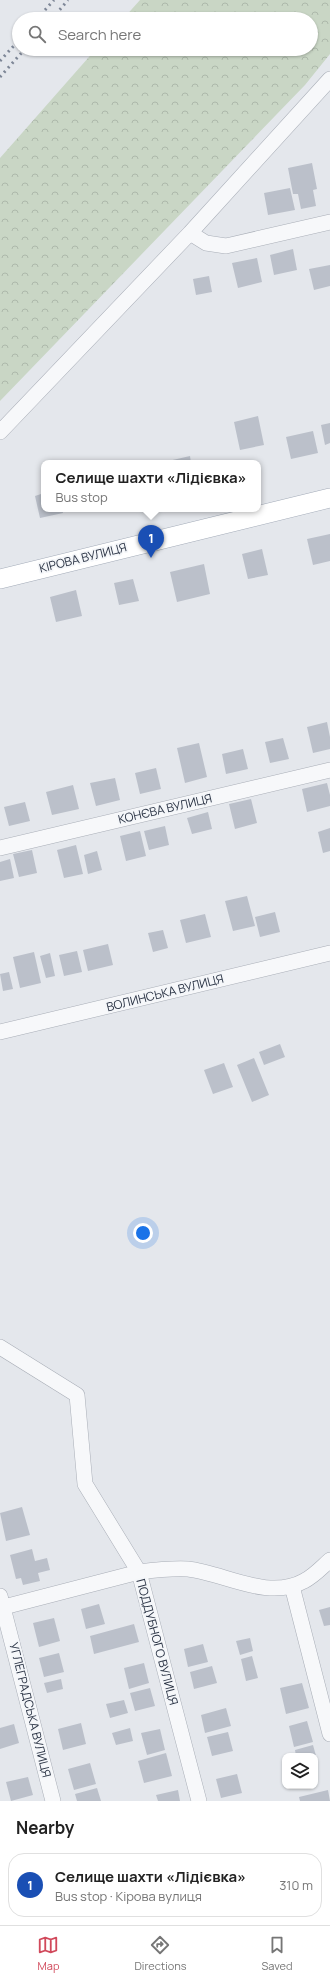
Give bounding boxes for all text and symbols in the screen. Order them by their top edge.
search box [12,12,318,56]
icon: search [26,23,48,45]
text: Search here [58,24,141,45]
popup [41,460,261,512]
text: Селище шахти «Лідієвка» [55,467,247,488]
text: Bus stop [55,488,108,506]
pin: 1 [138,525,164,558]
street label: КІРОВА ВУЛИЦЯ [37,538,128,577]
street label: КОНЄВА ВУЛИЦЯ [116,789,214,828]
street label: ВОЛИНСЬКА ВУЛИЦЯ [105,970,225,1015]
your location [133,1223,153,1243]
street label: ПОДДУБНОГО ВУЛИЦЯ [132,1577,183,1707]
street label: УГЛЕГРАДСЬКА ВУЛИЦЯ [5,1641,55,1779]
map controls [282,1753,318,1789]
button: layers [282,1753,318,1789]
text: Nearby [16,1816,74,1839]
text: Селище шахти «Лідієвка» [55,1866,246,1887]
text: 1 [27,1876,33,1894]
text: 310 m [279,1876,313,1894]
text: Bus stop · Кірова вулиця [55,1887,202,1905]
tab: Map [37,1934,59,1973]
tab: Directions [134,1934,187,1973]
tab: Saved [262,1934,293,1973]

